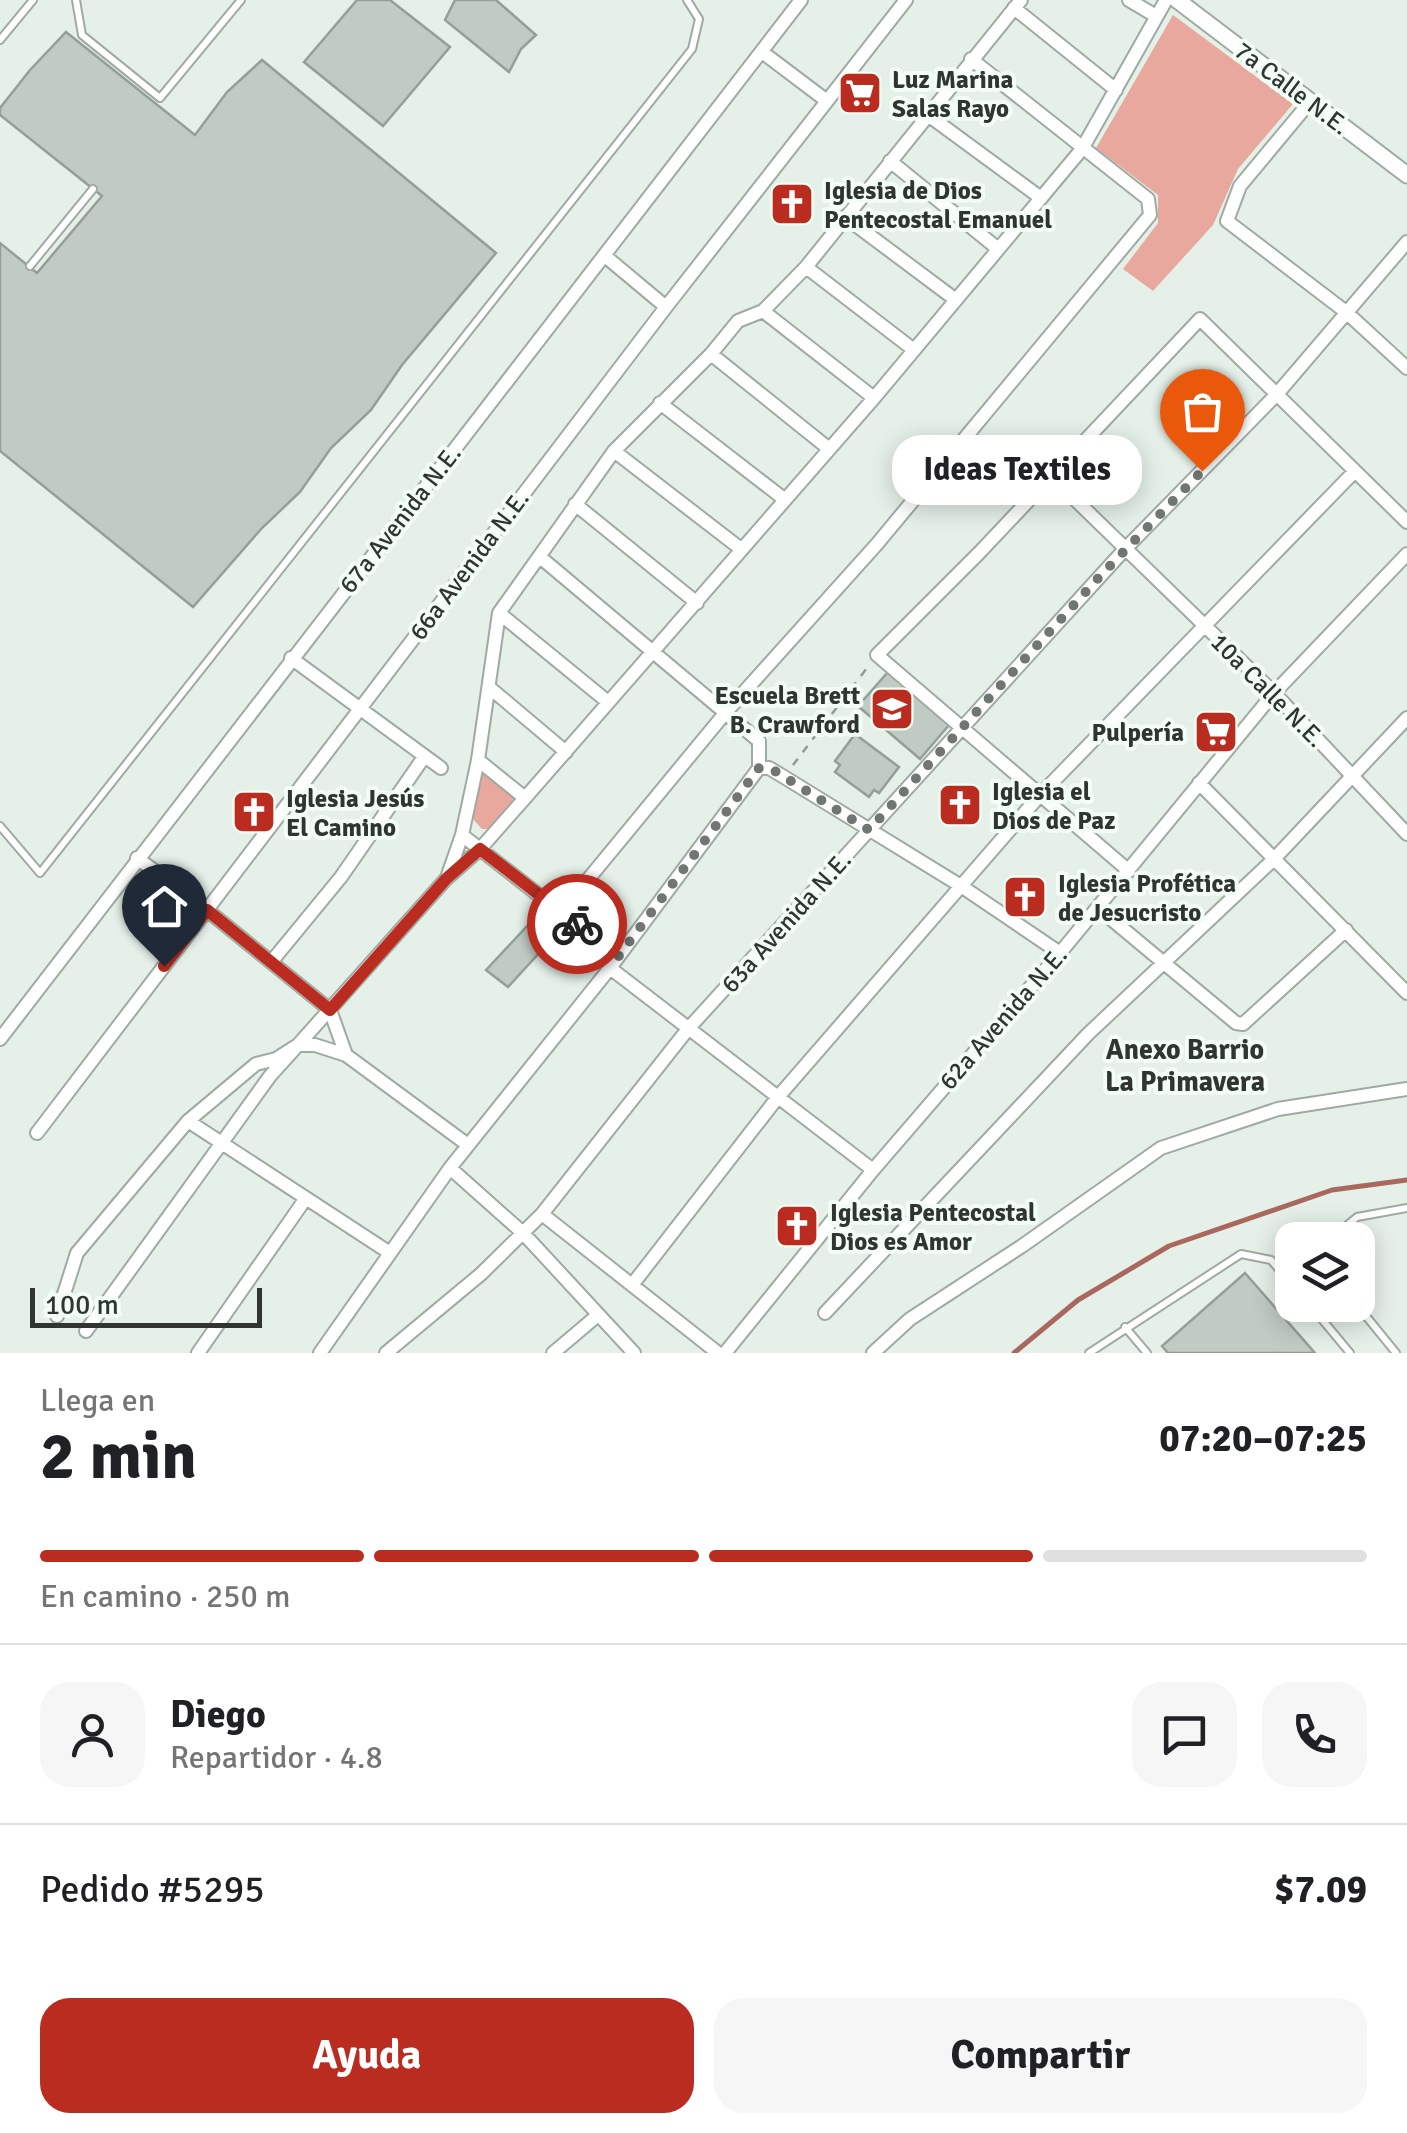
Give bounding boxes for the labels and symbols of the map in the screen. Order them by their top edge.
street label: 7a Calle N.E. [1228,35,1356,141]
place label: Luz Marina Salas Rayo [892,64,1013,124]
supermarket icon: Luz Marina Salas Rayo [837,70,883,116]
place label: Iglesia de Dios Pentecostal Emanuel [824,175,1052,235]
church icon: Iglesia de Dios Pentecostal Emanuel [769,181,815,227]
pin [1160,369,1245,472]
callout: Ideas Textiles [892,436,1142,506]
street label: 67a Avenida N.E. [332,439,468,599]
street label: 66a Avenida N.E. [403,484,535,646]
street label: 10a Calle N.E. [1204,626,1332,754]
place label: Escuela Brett B. Crawford [715,680,860,740]
school or university icon: Escuela Brett B. Crawford [869,686,915,732]
supermarket icon: Pulpería [1193,709,1239,755]
place label: Pulpería [1091,717,1184,748]
place label: Iglesia el Dios de Paz [992,776,1115,836]
church icon: Iglesia el Dios de Paz [937,782,983,828]
place label: Iglesia Jesús El Camino [286,783,424,843]
church icon: Iglesia Jesús El Camino [231,789,277,835]
street label: 63a Avenida N.E. [714,845,858,999]
pin [122,864,207,967]
place label: Iglesia Profética de Jesucristo [1058,868,1236,928]
courier [527,874,627,974]
church icon: Iglesia Profética de Jesucristo [1002,874,1048,920]
street label: 62a Avenida N.E. [932,940,1074,1096]
district label: Anexo Barrio La Primavera [1105,1033,1265,1099]
place label: Iglesia Pentecostal Dios es Amor [830,1197,1036,1257]
church icon: Iglesia Pentecostal Dios es Amor [774,1203,820,1249]
scale bar [30,1283,262,1328]

